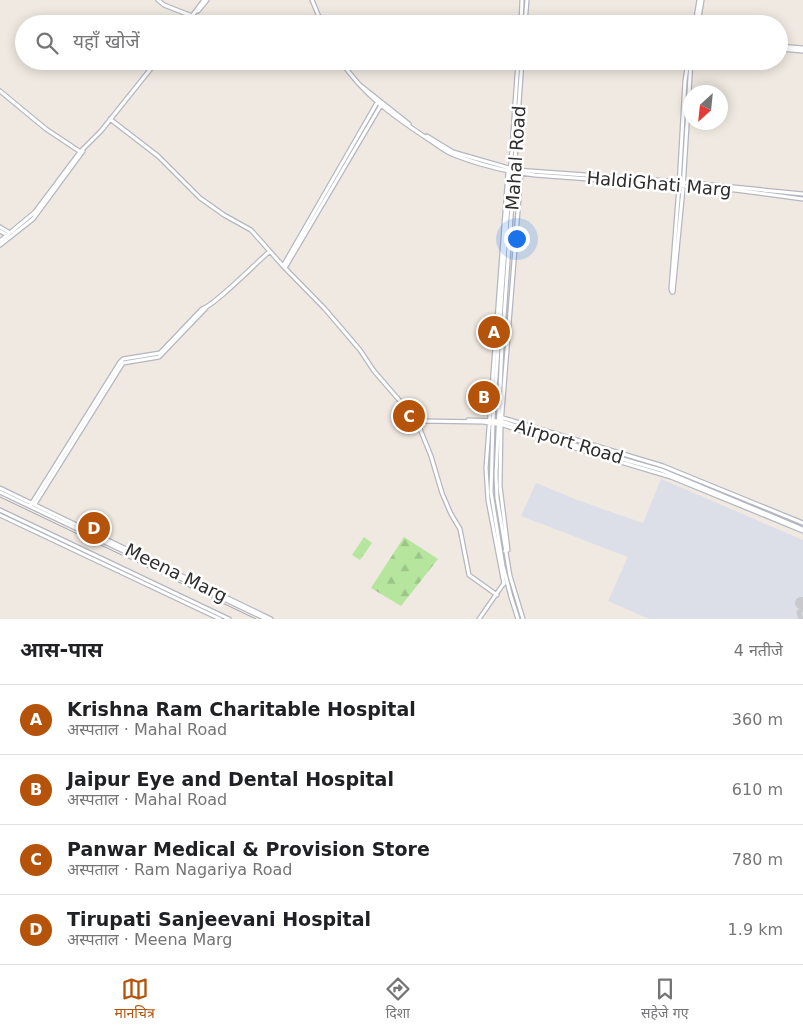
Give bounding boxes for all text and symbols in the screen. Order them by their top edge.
search box [15,15,788,70]
icon: search [33,29,61,57]
text: यहाँ खोजें [73,30,140,52]
north arrow [683,85,728,130]
street label: Mahal Road [501,105,530,211]
street label: HaldiGhati Marg [586,167,732,200]
your location [504,226,530,252]
pin: A [478,313,510,351]
pin: B [468,378,500,416]
pin: C [393,397,425,435]
street label: Airport Road [512,415,626,468]
pin: D [78,509,110,547]
street label: Meena Marg [122,539,231,606]
text: आस-पास [20,638,103,662]
text: 4 नतीजे [734,641,783,660]
text: Krishna Ram Charitable Hospital [67,698,416,720]
text: A [30,710,42,729]
text: 360 m [732,710,783,729]
text: अस्पताल · Mahal Road [67,720,227,739]
text: Jaipur Eye and Dental Hospital [67,768,394,790]
text: B [30,780,42,799]
text: 610 m [732,780,783,799]
text: अस्पताल · Mahal Road [67,790,227,809]
text: Panwar Medical & Provision Store [67,838,430,860]
text: C [30,850,42,869]
text: 780 m [732,850,783,869]
text: अस्पताल · Ram Nagariya Road [67,860,292,879]
text: Tirupati Sanjeevani Hospital [67,908,371,930]
text: D [29,920,43,939]
text: 1.9 km [728,920,783,939]
text: अस्पताल · Meena Marg [67,930,233,949]
tab: मानचित्र [115,975,155,1024]
tab: दिशा [384,975,412,1024]
tab: सहेजे गए [641,975,688,1024]

